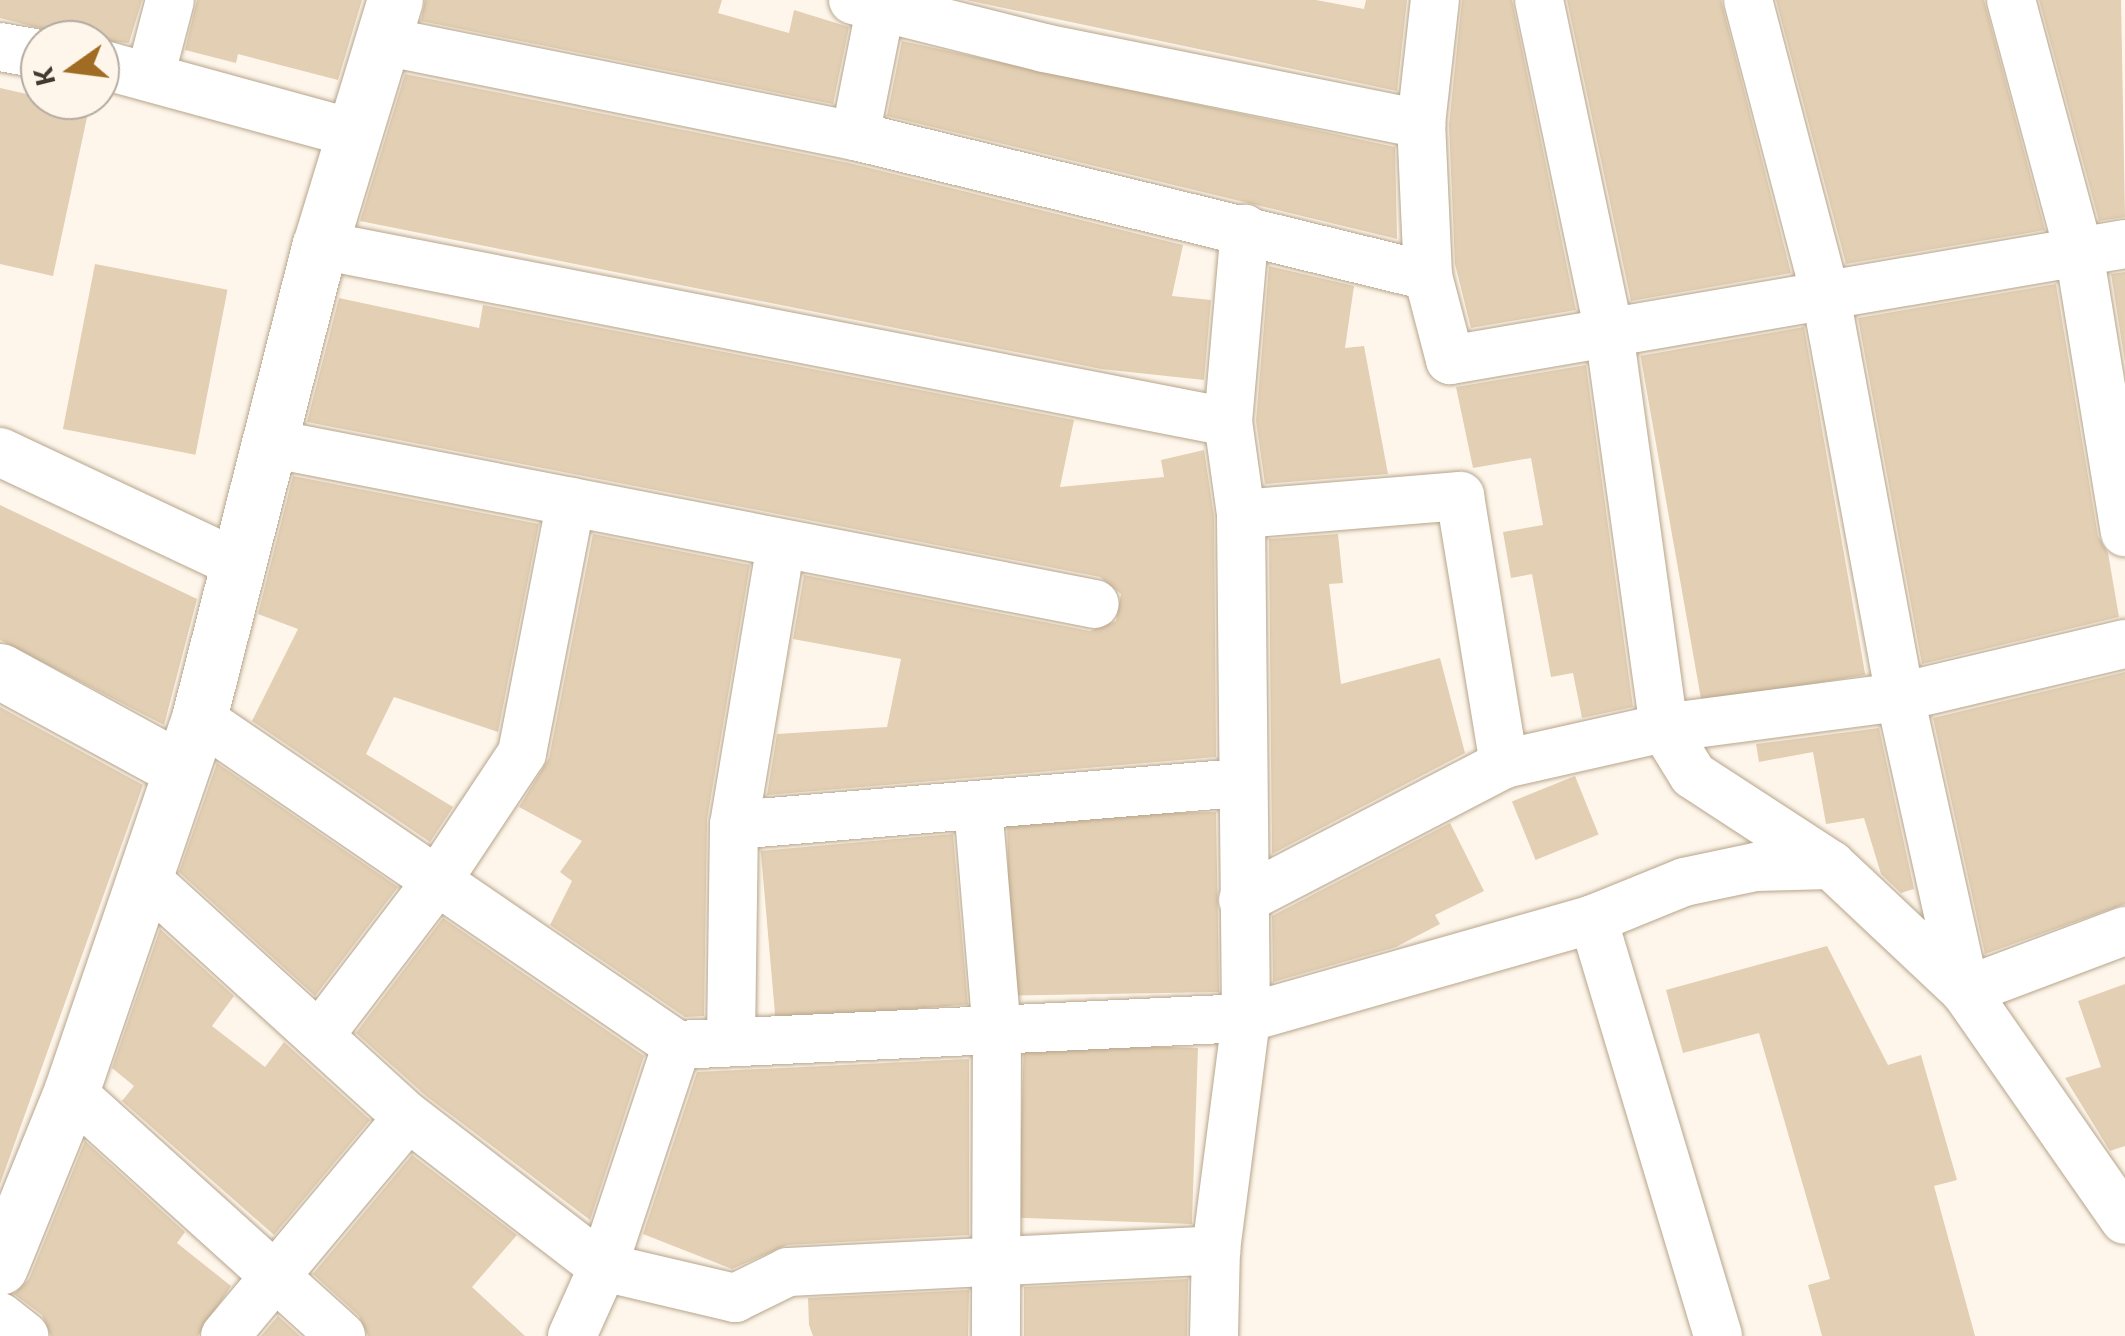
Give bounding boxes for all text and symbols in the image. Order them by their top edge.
north arrow [20,20,120,120]
text: K [24,64,61,90]

